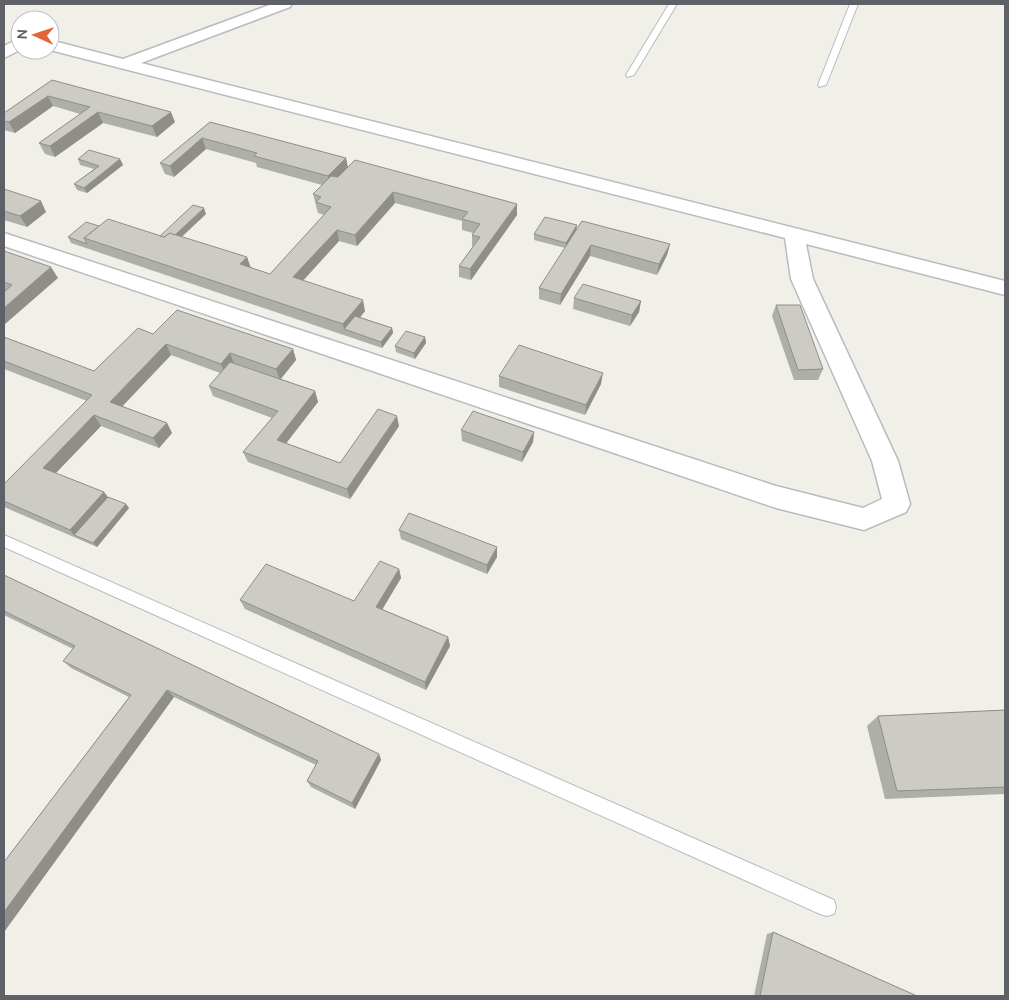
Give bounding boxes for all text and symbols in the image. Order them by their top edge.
north arrow [10,10,60,60]
text: N [14,29,30,40]

